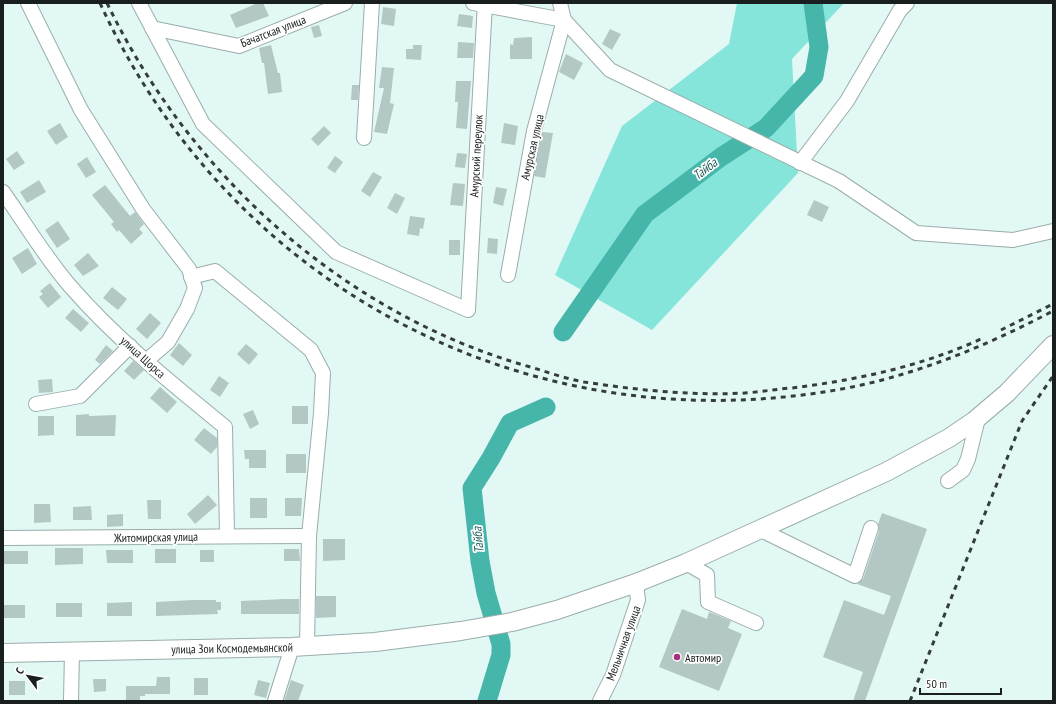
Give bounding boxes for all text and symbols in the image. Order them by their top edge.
street label: Бачатская улица [238,12,308,50]
street label: Амурская улица [517,112,547,181]
street label: Амурский переулок [466,114,486,198]
water label: Тайба [689,154,721,184]
street label: улица Щорса [117,333,169,381]
water label: Тайба [468,525,488,554]
street label: Житомирская улица [113,529,198,545]
street label: Мельничная улица [602,603,644,683]
street label: улица Зои Космодемьянской [171,639,293,657]
place label: Автомир [685,650,721,665]
marker: Автомир [672,652,682,662]
north arrow [8,656,48,696]
text: С [12,665,27,677]
scale bar [920,670,1001,696]
text: 50 m [926,676,947,691]

